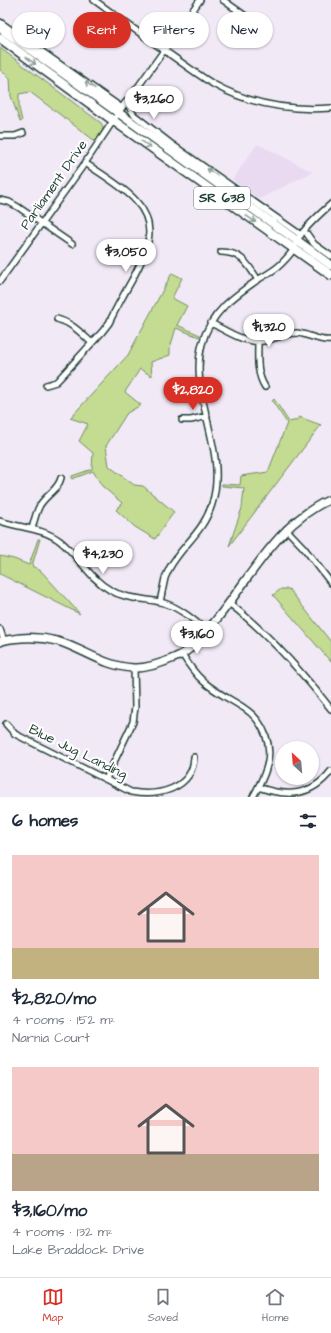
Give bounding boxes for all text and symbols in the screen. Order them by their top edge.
chip: Buy [12,12,65,48]
chip: Rent [73,12,131,48]
chip: Filters [139,12,209,48]
chip: New [217,12,273,48]
one-way arrow [26,57,37,66]
one-way arrow [85,81,96,89]
pin: $3,260 [121,86,187,120]
text: $3,260 [134,90,174,108]
street label: Parliament Drive [15,136,93,234]
one-way arrow [140,140,151,148]
one-way arrow [207,168,218,176]
road number: SR 638 [194,187,250,209]
one-way arrow [246,215,257,223]
pin: $3,050 [93,239,159,273]
text: $3,050 [105,243,147,261]
pin: $1,320 [236,314,302,348]
text: $1,320 [252,318,286,336]
pin: $2,820 [160,377,226,411]
text: $2,820 [172,381,214,399]
pin: $4,230 [70,541,136,575]
text: $4,230 [83,545,123,563]
pin: $3,160 [164,621,230,655]
text: $3,160 [180,625,214,643]
street label: Blue Jug Landing [25,720,131,784]
north arrow [275,741,319,785]
map controls [275,741,319,785]
text: 6 homes [12,809,78,833]
icon: filters [297,810,319,832]
icon: home [130,881,202,953]
text: $2,820/mo [12,987,96,1011]
text: 4 rooms · 152 m² [12,1011,115,1029]
text: Narnia Court [12,1029,90,1047]
icon: home [130,1093,202,1165]
text: $3,160/mo [12,1199,87,1223]
text: 4 rooms · 132 m² [12,1223,113,1241]
text: Lake Braddock Drive [12,1241,144,1259]
tab: Map [42,1286,64,1325]
tab: Saved [148,1286,178,1325]
tab: Home [262,1286,289,1325]

